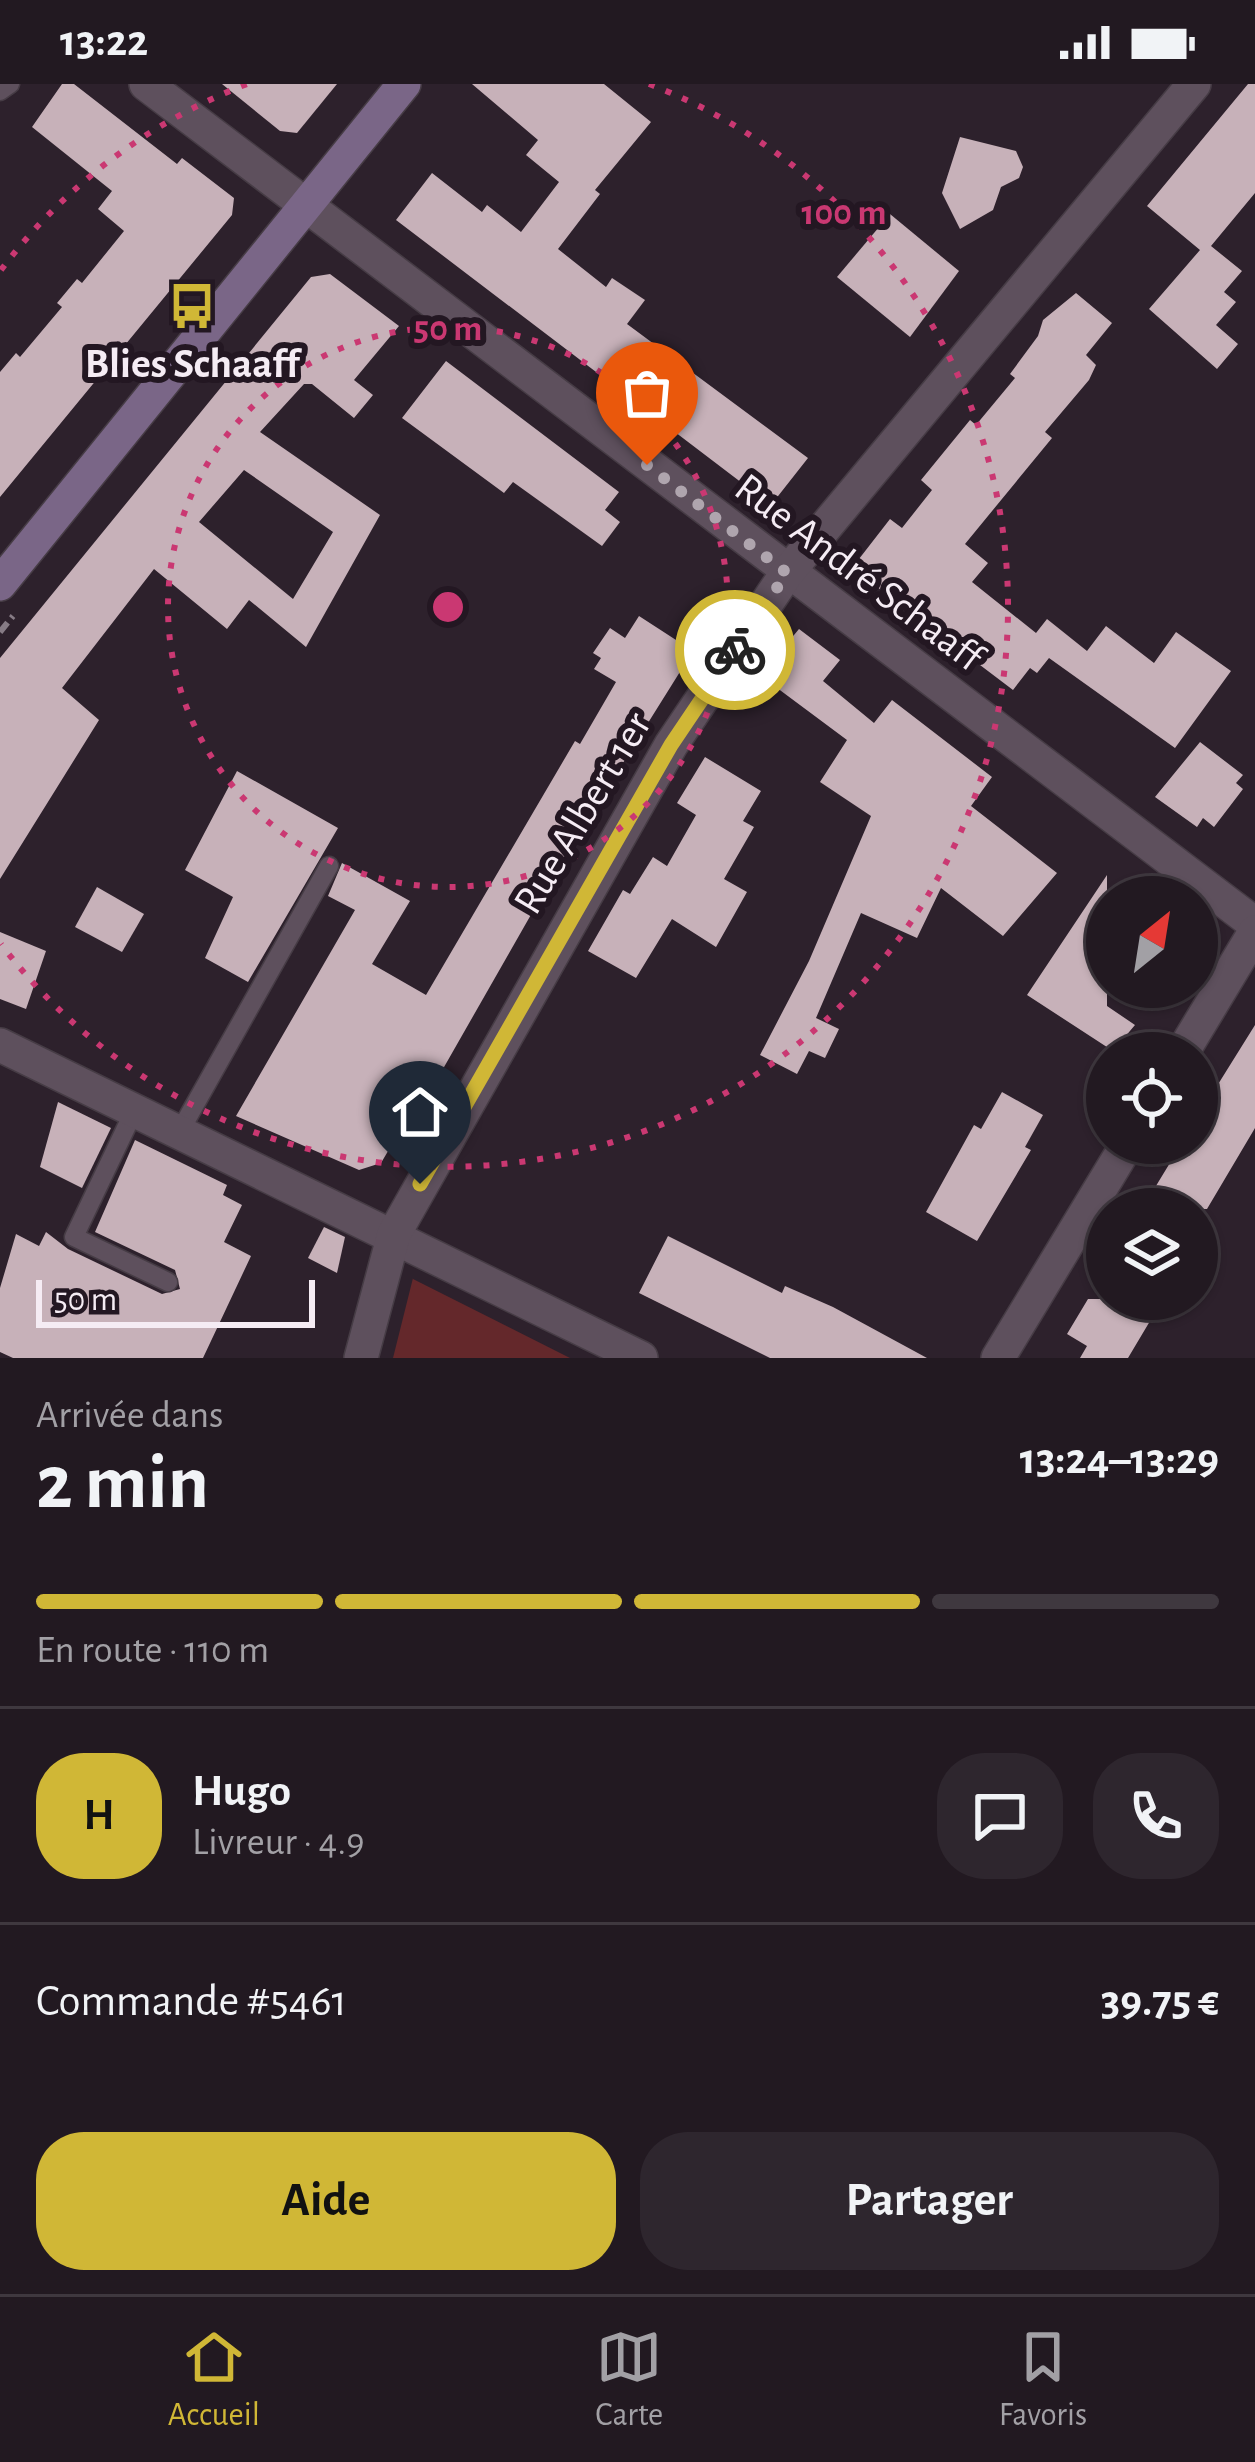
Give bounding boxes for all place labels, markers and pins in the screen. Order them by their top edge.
bus stop icon: Blies Schaaff [167,281,217,331]
pin [596,342,698,465]
place label: Blies Schaaff [85,343,302,385]
centre of rings [427,586,469,628]
pin [369,1061,471,1184]

